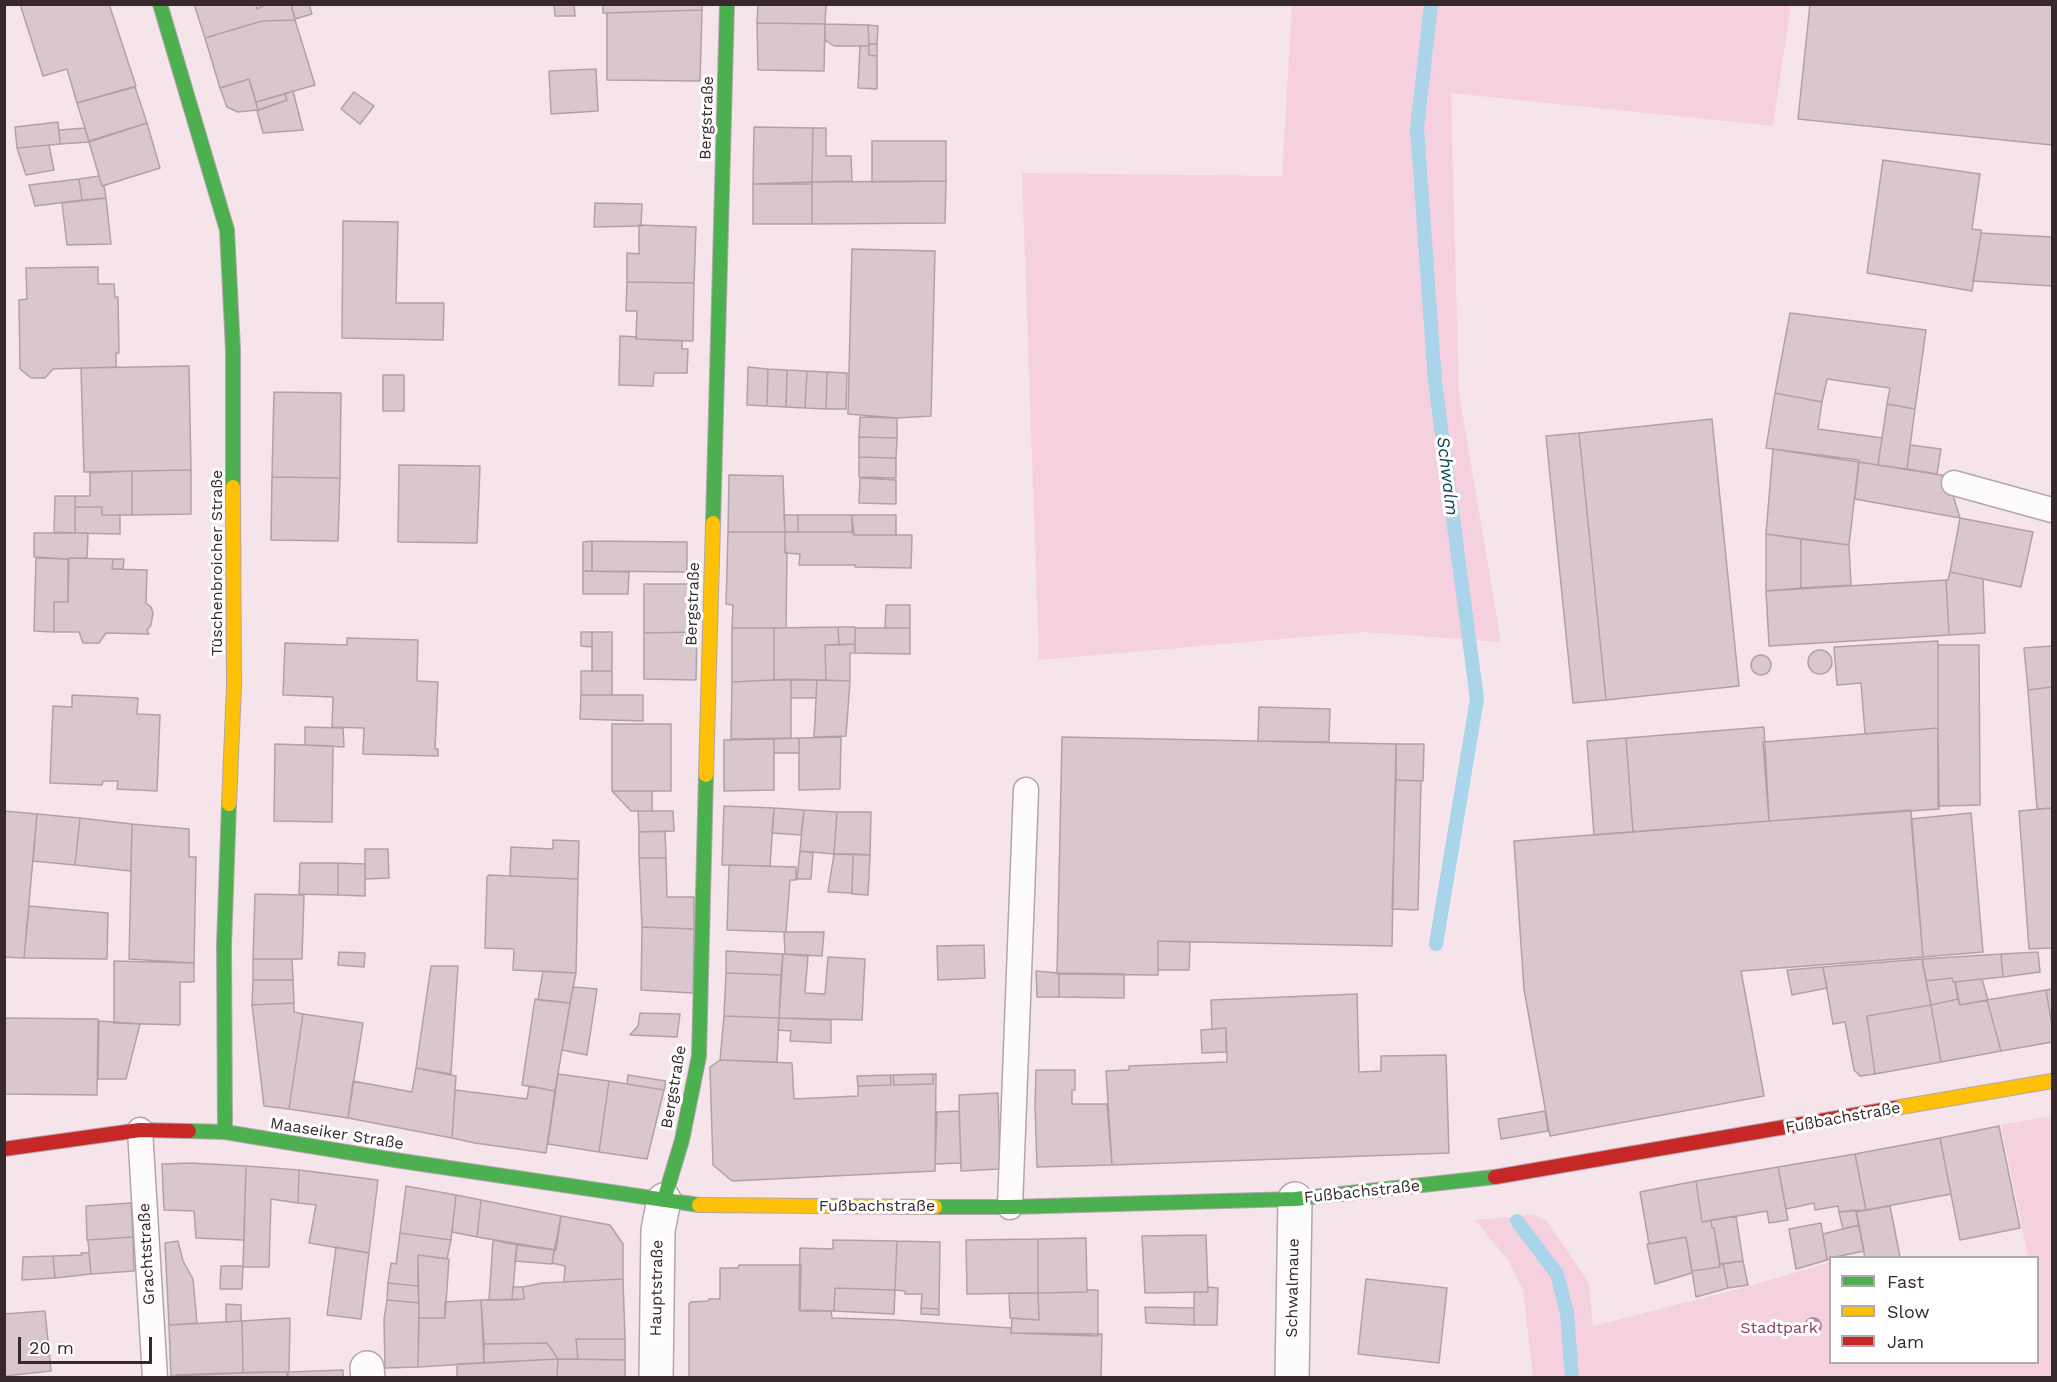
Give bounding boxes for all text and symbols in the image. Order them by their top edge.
street label: Bergstraße [696,76,718,160]
water label: Schwalm [1431,435,1463,517]
street label: Tüschenbroicher Straße [207,470,227,656]
street label: Bergstraße [682,562,704,646]
street label: Bergstraße [657,1044,691,1130]
street label: Fußbachstraße [1784,1098,1902,1138]
street label: Maaseiker Straße [269,1114,405,1154]
street label: Fußbachstraße [1303,1176,1421,1208]
street label: Fußbachstraße [819,1196,935,1216]
street label: Grachtstraße [135,1203,159,1305]
street label: Schwalmaue [1283,1238,1303,1338]
street label: Hauptstraße [647,1239,667,1337]
legend [1829,1256,2039,1364]
text: Fast [1887,1271,1924,1292]
text: Slow [1887,1301,1930,1322]
park label: Stadtpark [1740,1318,1818,1338]
scale bar [21,1325,154,1363]
text: Jam [1887,1331,1924,1352]
text: 20 m [29,1337,74,1358]

